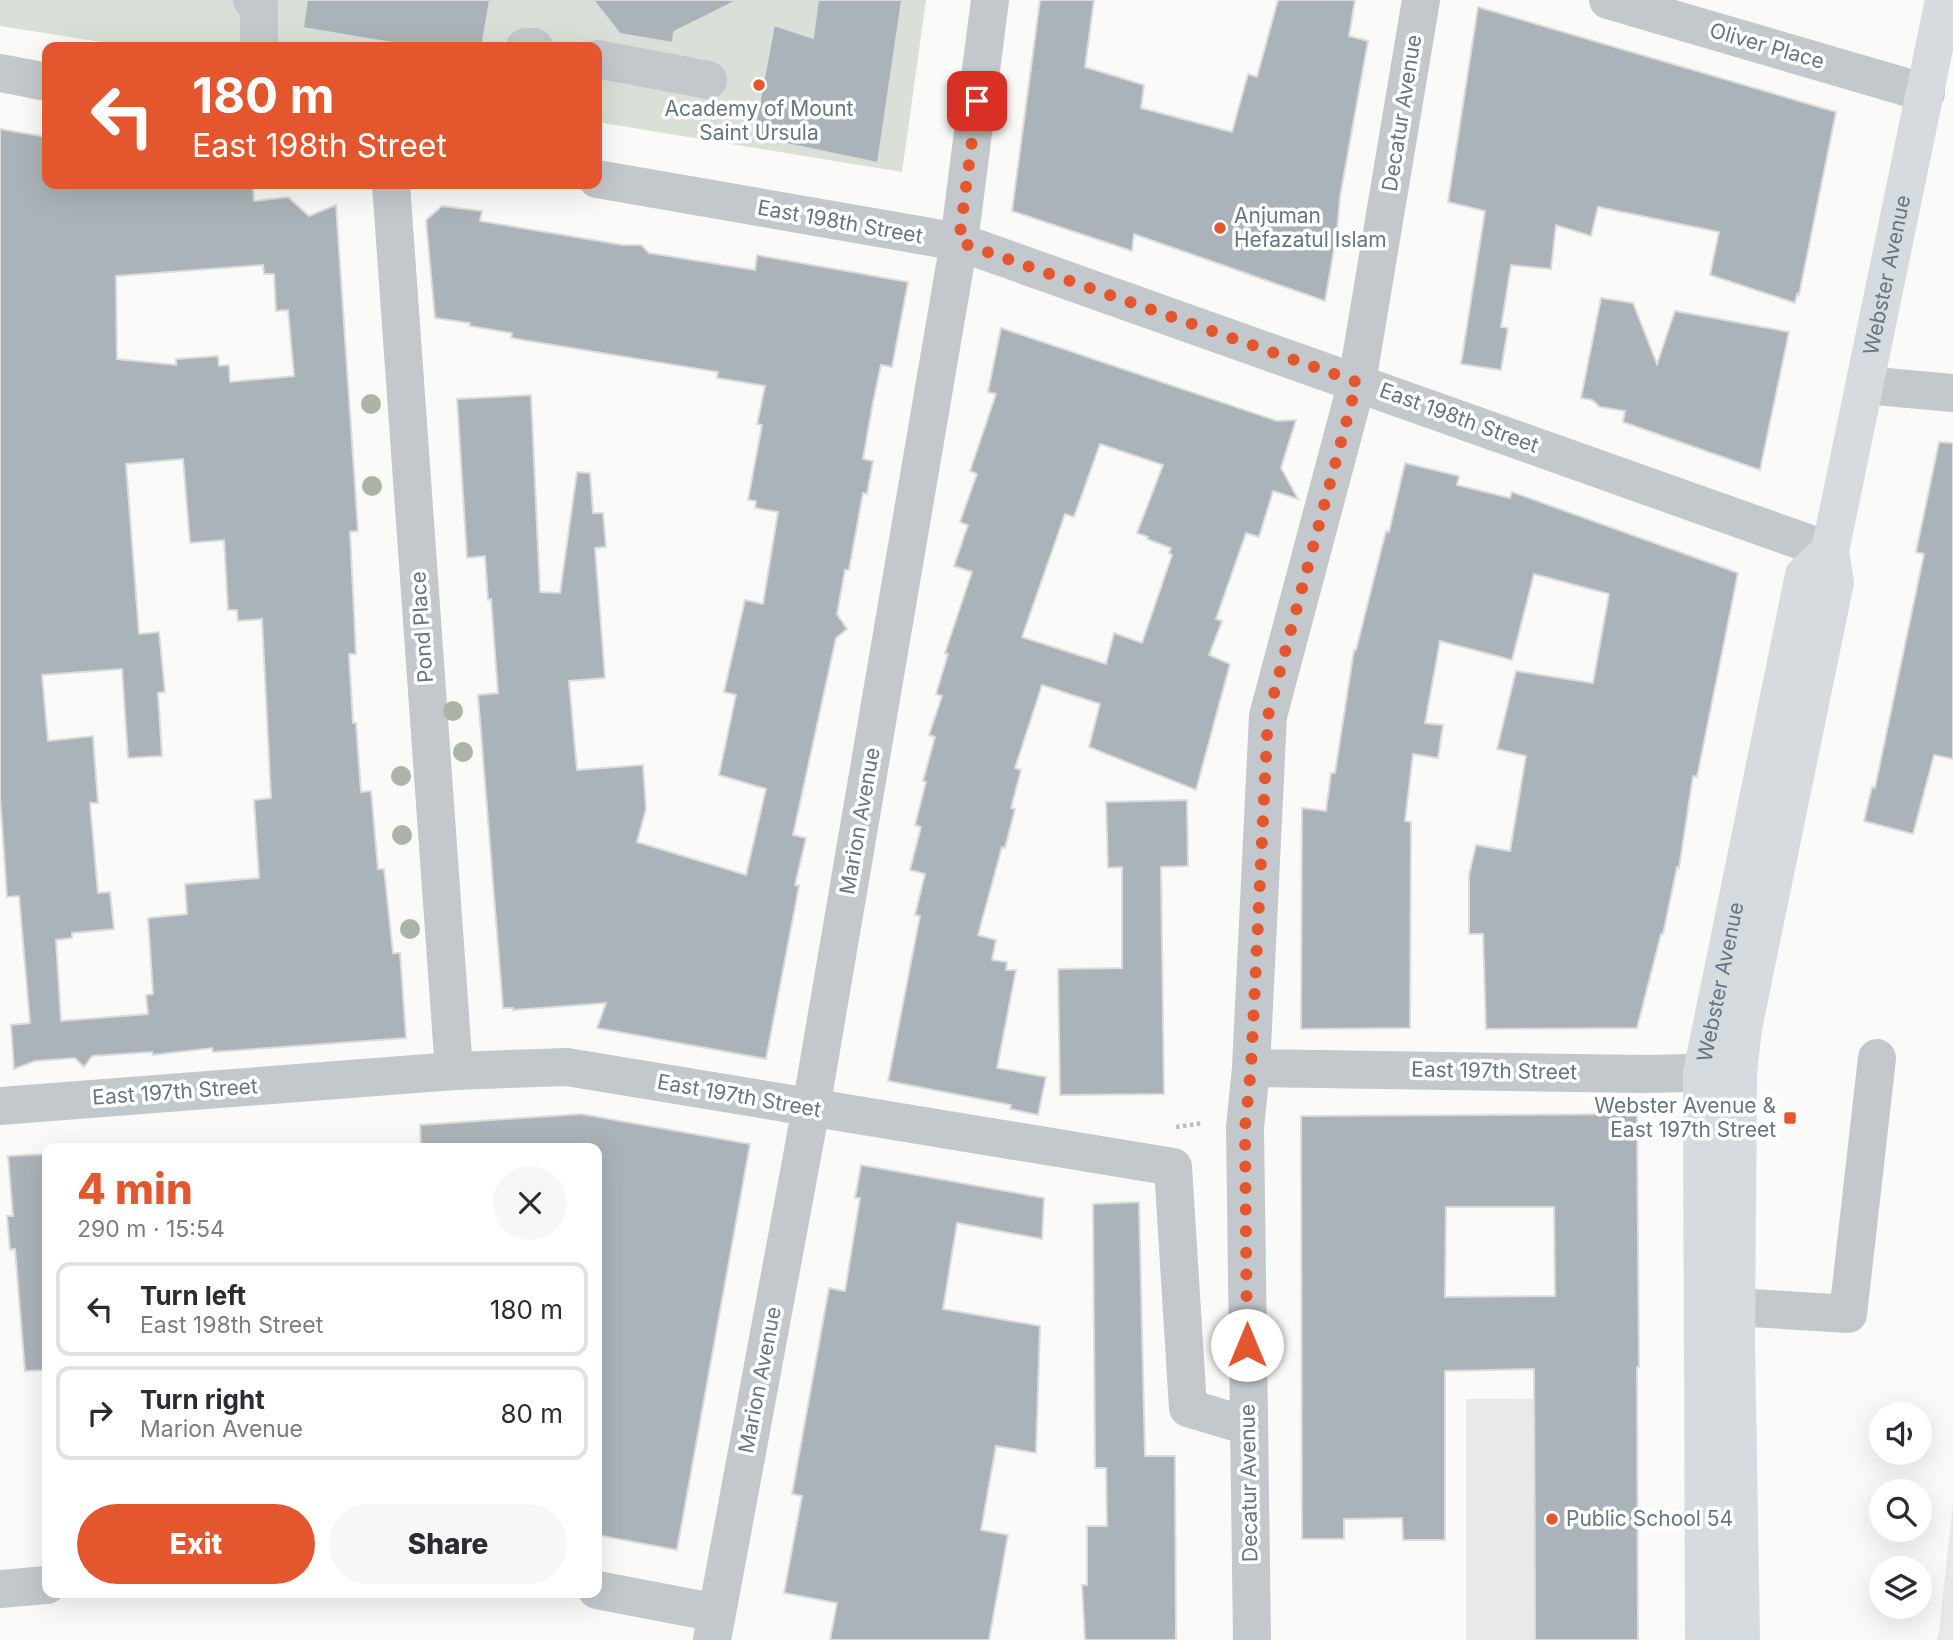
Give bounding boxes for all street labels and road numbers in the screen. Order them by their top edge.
street label: Oliver Place [1707,17,1827,74]
street label: Decatur Avenue [1377,33,1426,193]
street label: Webster Avenue [1858,193,1915,357]
street label: East 198th Street [756,195,925,248]
street label: East 198th Street [1376,377,1542,458]
street label: Pond Place [405,571,438,684]
street label: Marion Avenue [834,745,885,896]
street label: Webster Avenue [1692,900,1749,1064]
street label: East 197th Street [1411,1057,1577,1084]
street label: East 197th Street [655,1069,823,1122]
street label: East 197th Street [91,1073,259,1110]
street label: Marion Avenue [733,1305,786,1455]
street label: Decatur Avenue [1235,1404,1262,1562]

